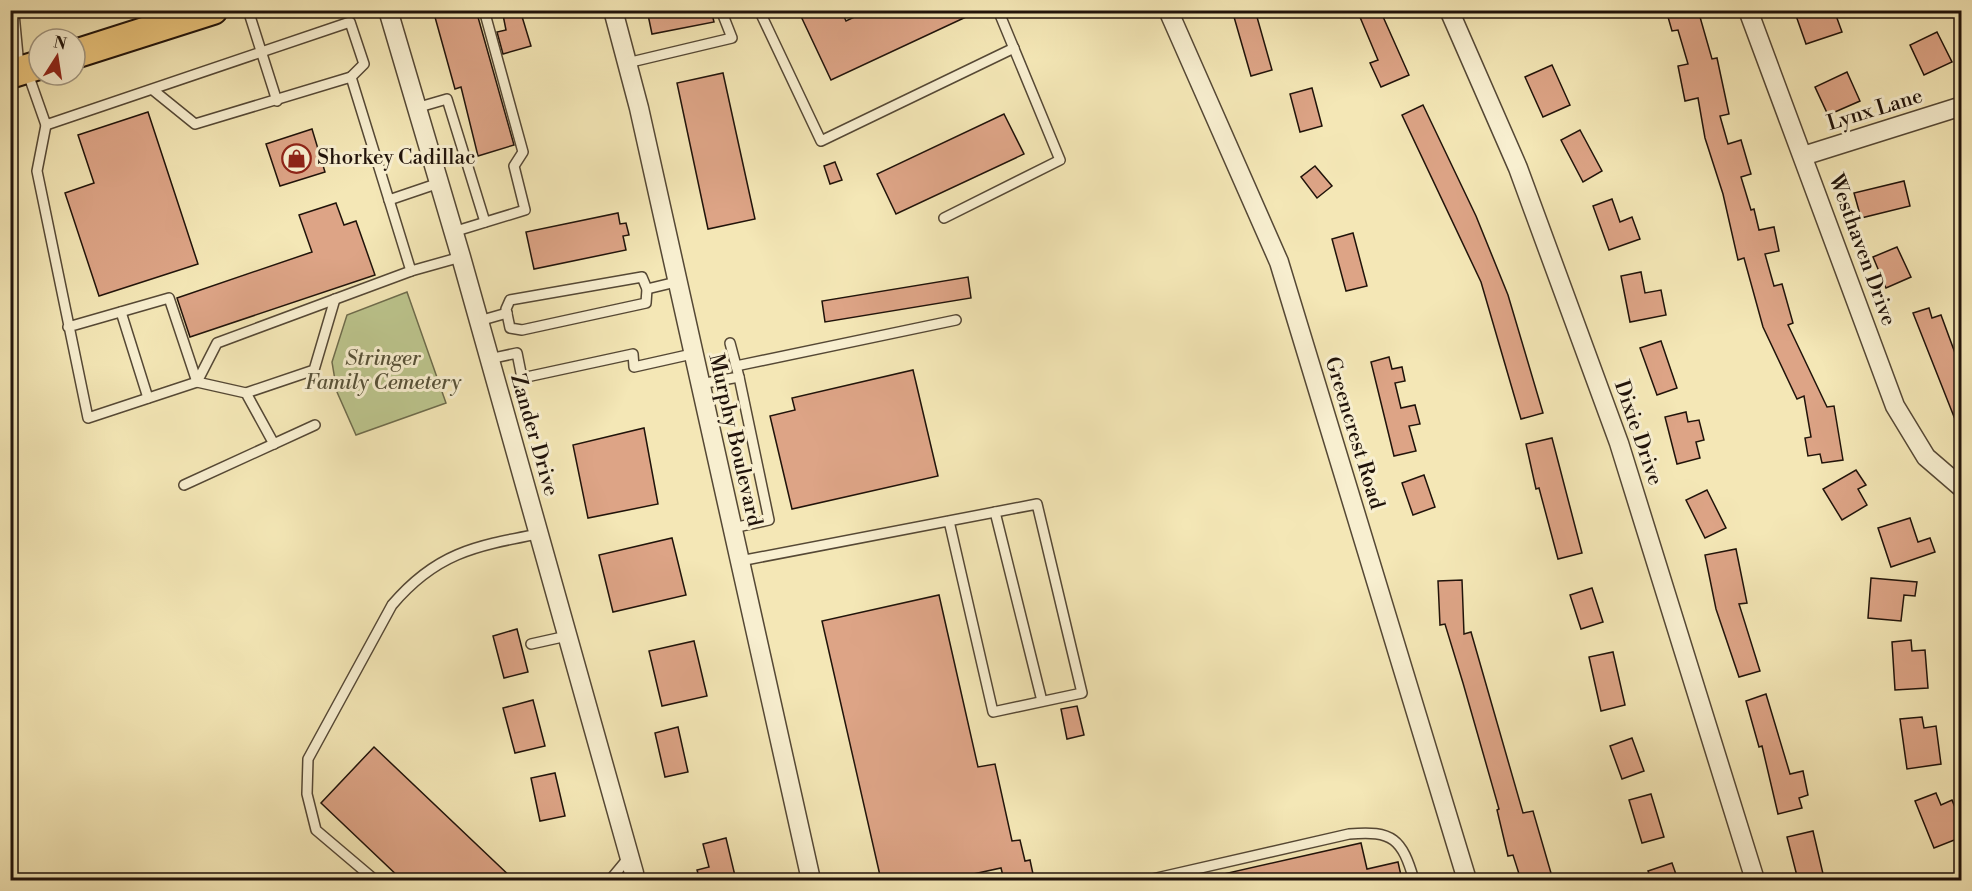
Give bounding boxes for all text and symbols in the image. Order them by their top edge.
north arrow [27,27,87,87]
text: N [52,32,69,54]
street label: Lynx Lane [1824,83,1926,137]
shop icon: Shorkey Cadillac [280,142,312,174]
place label: Shorkey Cadillac [317,145,476,171]
street label: Westhaven Drive [1822,170,1901,329]
park label: Stringer Family Cemetery [305,346,462,396]
street label: Murphy Boulevard [703,351,768,529]
street label: Greencrest Road [1318,354,1390,512]
street label: Zander Drive [504,371,564,499]
street label: Dixie Drive [1608,377,1668,489]

